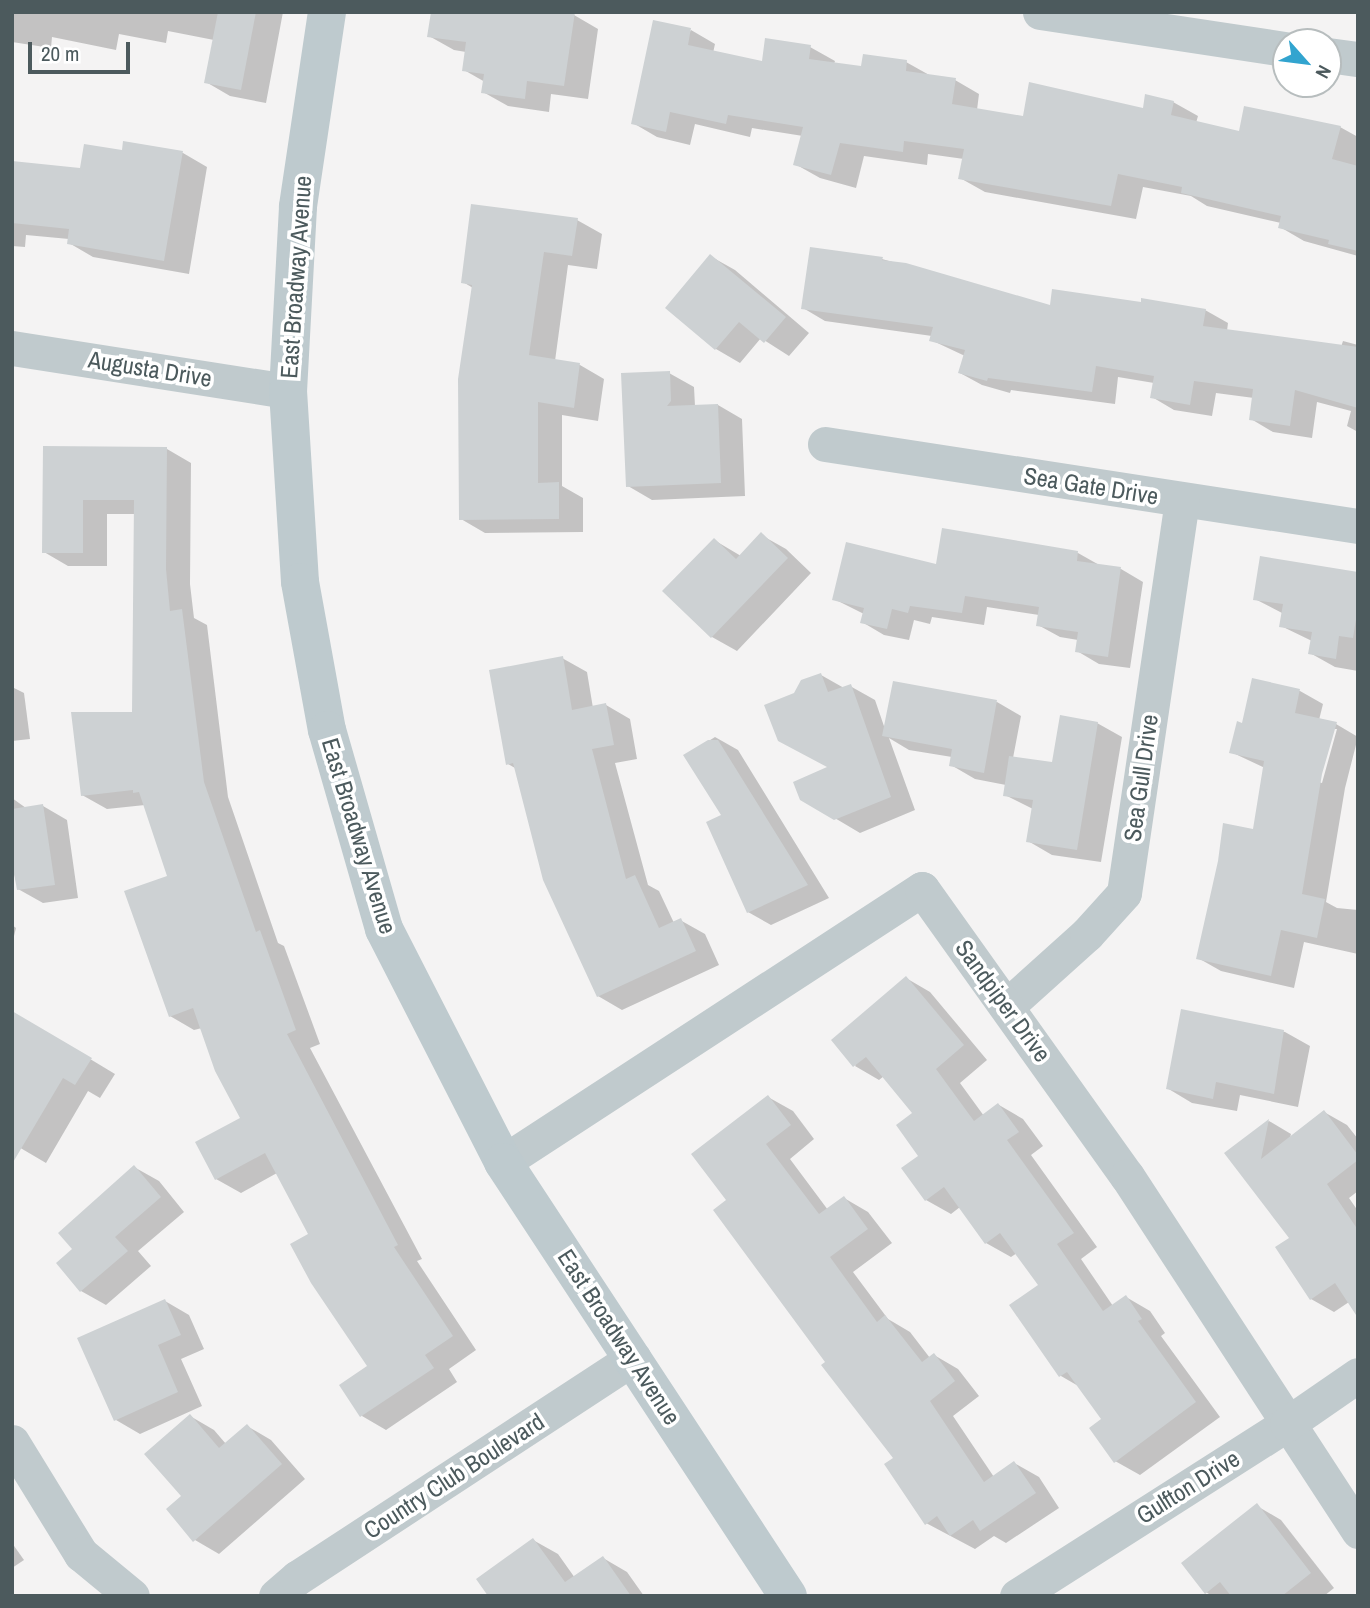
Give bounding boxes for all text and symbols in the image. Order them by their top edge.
scale bar [32,28,133,72]
north arrow [1272,28,1342,98]
text: 20 m [41,39,79,68]
text: N [1310,61,1338,83]
street label: East Broadway Avenue [275,174,317,380]
street label: Augusta Drive [86,345,214,393]
street label: Sea Gate Drive [1022,461,1160,511]
street label: Sea Gull Drive [1118,713,1164,843]
street label: East Broadway Avenue [315,734,403,938]
street label: Sandpiper Drive [949,935,1057,1067]
street label: East Broadway Avenue [551,1244,687,1430]
street label: Country Club Boulevard [359,1407,549,1545]
street label: Gulfton Drive [1131,1444,1245,1530]

